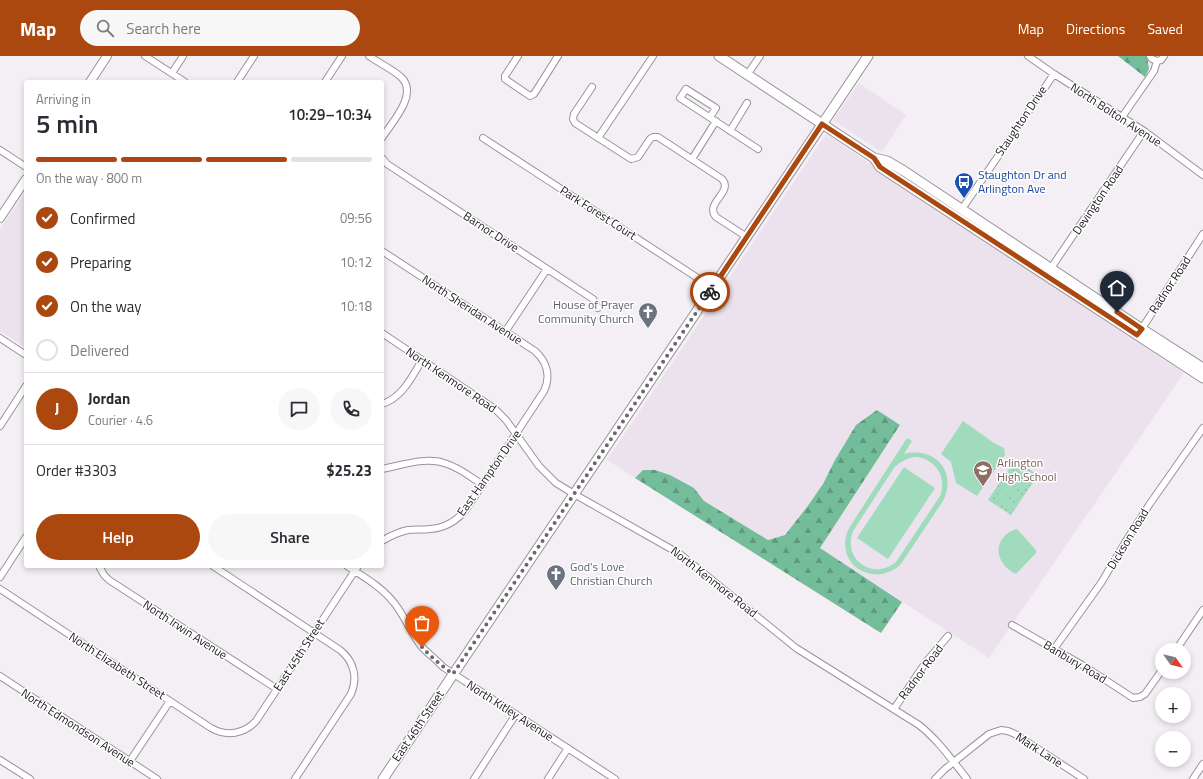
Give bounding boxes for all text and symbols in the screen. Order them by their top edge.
search box [80,10,360,46]
text: Map [20,14,56,43]
icon: search [94,17,116,39]
text: Search here [126,17,201,40]
text: Map [1018,18,1044,39]
text: Directions [1066,18,1125,39]
text: Saved [1147,18,1183,39]
street label: North Bolton Avenue [1067,78,1166,151]
street label: Staughton Drive [990,82,1051,160]
text: Arriving in [36,89,91,109]
text: 10:29–10:34 [288,103,372,126]
text: 5 min [36,104,99,143]
street label: Devington Road [1067,161,1128,238]
place label: Staughton Dr and Arlington Ave [978,165,1067,198]
text: On the way · 800 m [36,168,142,188]
bus stop icon: Staughton Dr and Arlington Ave [953,171,975,199]
street label: Park Forest Court [556,181,641,245]
street label: Barnor Drive [460,206,523,257]
icon: check [36,207,58,229]
text: Confirmed [70,207,135,230]
text: 09:56 [340,208,372,228]
icon: check [36,251,58,273]
text: Preparing [70,251,131,274]
text: 10:12 [340,252,372,272]
street label: Radnor Road [1144,252,1195,317]
street label: North Sheridan Avenue [418,270,526,349]
pin [1100,271,1134,312]
courier [690,272,730,312]
icon: home [1106,277,1128,299]
icon: bike [699,281,721,303]
icon: check [36,295,58,317]
text: On the way [70,295,142,318]
place label: House of Prayer Community Church [538,295,634,328]
text: 10:18 [340,296,372,316]
church icon: House of Prayer Community Church [637,301,659,329]
text: Delivered [70,339,129,362]
street label: North Kenmore Road [402,342,501,417]
text: Jordan [88,387,130,410]
button: chat [278,388,320,430]
button: phone [330,388,372,430]
text: J [55,397,59,420]
text: Courier · 4.6 [88,410,153,430]
street label: East Hampton Drive [452,426,525,520]
place label: Arlington High School [997,453,1057,486]
text: Order #3303 [36,459,117,482]
text: $25.23 [326,459,372,482]
school or university icon: Arlington High School [972,459,994,487]
street label: Dickson Road [1102,505,1153,573]
button: Help [36,514,200,560]
button: Share [208,514,372,560]
street label: North Kenmore Road [667,541,762,622]
place label: God's Love Christian Church [570,557,652,590]
church icon: God's Love Christian Church [545,563,567,591]
street label: North Irwin Avenue [139,595,231,664]
pin [405,606,439,647]
icon: bag [411,612,433,634]
street label: East 45th Street [268,614,330,695]
street label: North Elizabeth Street [65,627,170,704]
street label: Banbury Road [1040,635,1111,688]
street label: Radnor Road [893,640,948,703]
north arrow [1155,643,1191,679]
map controls [1155,643,1191,767]
street label: North Kitley Avenue [463,675,557,746]
street label: North Edmondson Avenue [18,684,139,772]
street label: East 46th Street [387,685,449,765]
button: + [1155,687,1191,723]
street label: Mark Lane [1012,727,1067,772]
button: − [1155,731,1191,767]

